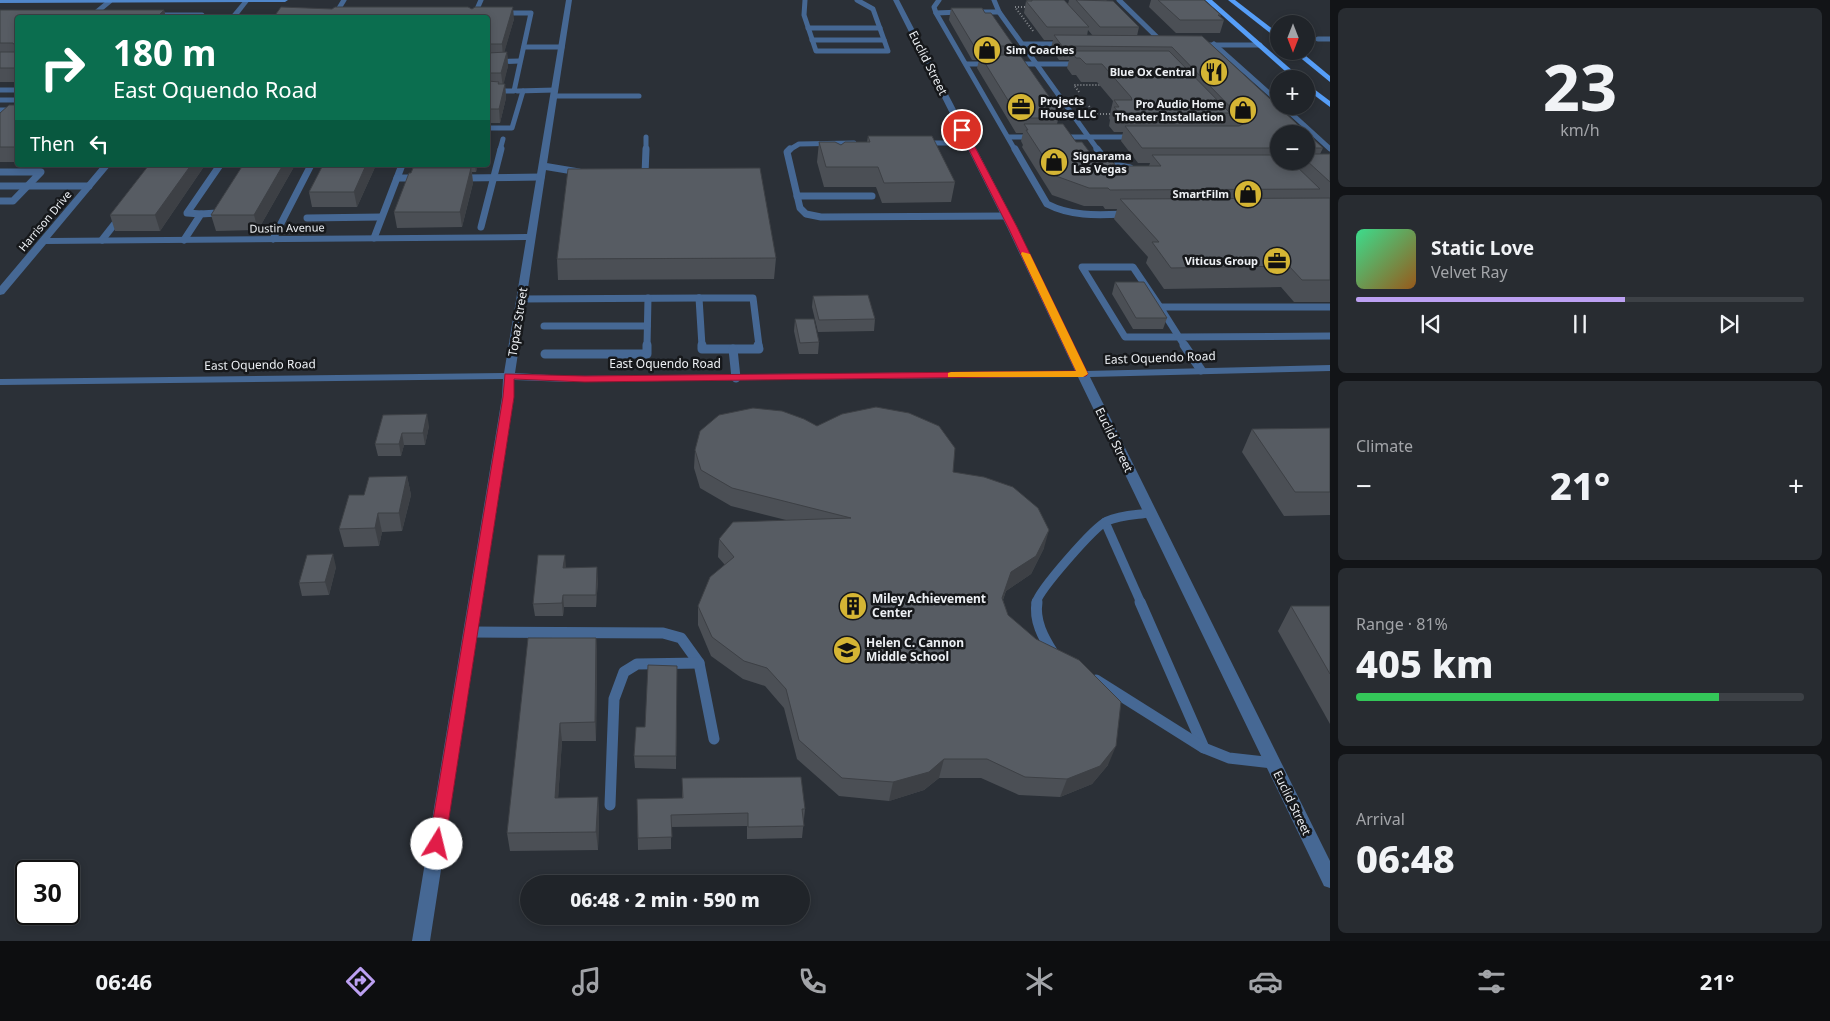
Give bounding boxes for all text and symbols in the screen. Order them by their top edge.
north arrow [1270,15,1315,60]
map controls [1270,15,1315,170]
street label: Euclid Street [905,28,952,98]
text: 180 m [113,29,216,76]
icon: right [30,35,95,100]
shop icon: Sim Coaches [972,35,1002,65]
place label: Sim Coaches [1006,42,1075,57]
text: 23 [1543,42,1617,130]
restaurant icon: Blue Ox Central [1199,57,1229,87]
place label: Blue Ox Central [1110,64,1195,79]
button: + [1270,70,1315,115]
text: East Oquendo Road [113,74,318,104]
office icon: Projects House LLC [1006,92,1036,122]
place label: Projects House LLC [1040,93,1097,121]
shop icon: Pro Audio Home Theater Installation [1228,95,1258,125]
place label: Pro Audio Home Theater Installation [1115,96,1224,124]
pin [941,109,983,151]
icon: arrive [948,116,976,144]
text: km/h [1560,119,1600,141]
button: − [1270,125,1315,170]
icon: left [85,130,113,158]
text: Then [30,131,75,157]
shop icon: Signarama Las Vegas [1039,147,1069,177]
place label: Signarama Las Vegas [1073,148,1132,176]
shop icon: SmartFilm [1233,179,1263,209]
place label: SmartFilm [1173,186,1229,201]
street label: Harrison Drive [15,187,74,254]
street label: Dustin Avenue [249,219,325,236]
text: Static Love [1431,235,1534,261]
office icon: Viticus Group [1262,246,1292,276]
place label: Viticus Group [1185,253,1258,268]
text: Velvet Ray [1431,261,1508,283]
street label: Topaz Street [504,286,531,358]
icon: previous [1417,310,1445,338]
icon: pause [1566,310,1594,338]
icon: next [1715,310,1743,338]
street label: East Oquendo Road [1104,347,1216,368]
street label: East Oquendo Road [204,355,316,374]
street label: East Oquendo Road [609,355,721,372]
street label: Euclid Street [1091,405,1138,476]
text: Climate [1356,435,1413,457]
text: 21° [1550,459,1610,511]
text: − [1356,466,1372,504]
text: + [1788,466,1804,504]
place label: Miley Achievement Center [872,590,986,621]
building icon: Miley Achievement Center [838,591,868,621]
text: Range · 81% [1356,613,1448,635]
place label: Helen C. Cannon Middle School [866,634,964,665]
school or university icon: Helen C. Cannon Middle School [832,635,862,665]
text: 405 km [1356,637,1494,689]
street label: Euclid Street [1269,768,1316,839]
text: Arrival [1356,808,1405,830]
position arrow [410,817,462,869]
text: 06:48 [1356,832,1455,884]
speed limit sign: 30 [15,860,80,925]
text: 06:48 · 2 min · 590 m [570,887,760,913]
icon: directions [343,964,378,999]
icon: music [569,964,604,999]
icon: phone [795,964,830,999]
icon: climate [1022,964,1057,999]
icon: car [1248,964,1283,999]
icon: filters [1474,964,1509,999]
text: 06:46 [96,966,152,996]
text: 21° [1700,966,1734,996]

